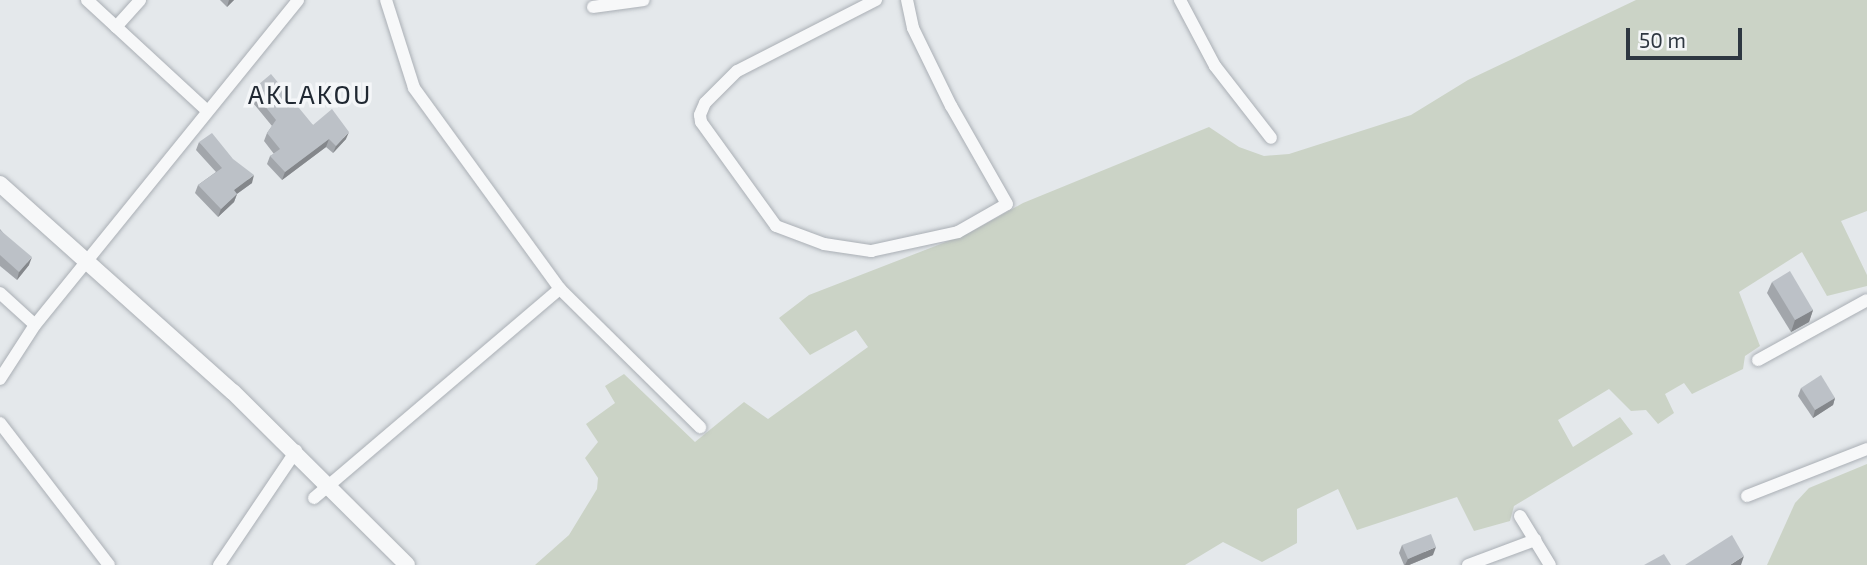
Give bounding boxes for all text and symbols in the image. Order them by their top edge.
scale bar [1629,14,1744,58]
text: 50 m [1639,27,1686,52]
district label: AKLAKOU [249,78,371,110]

